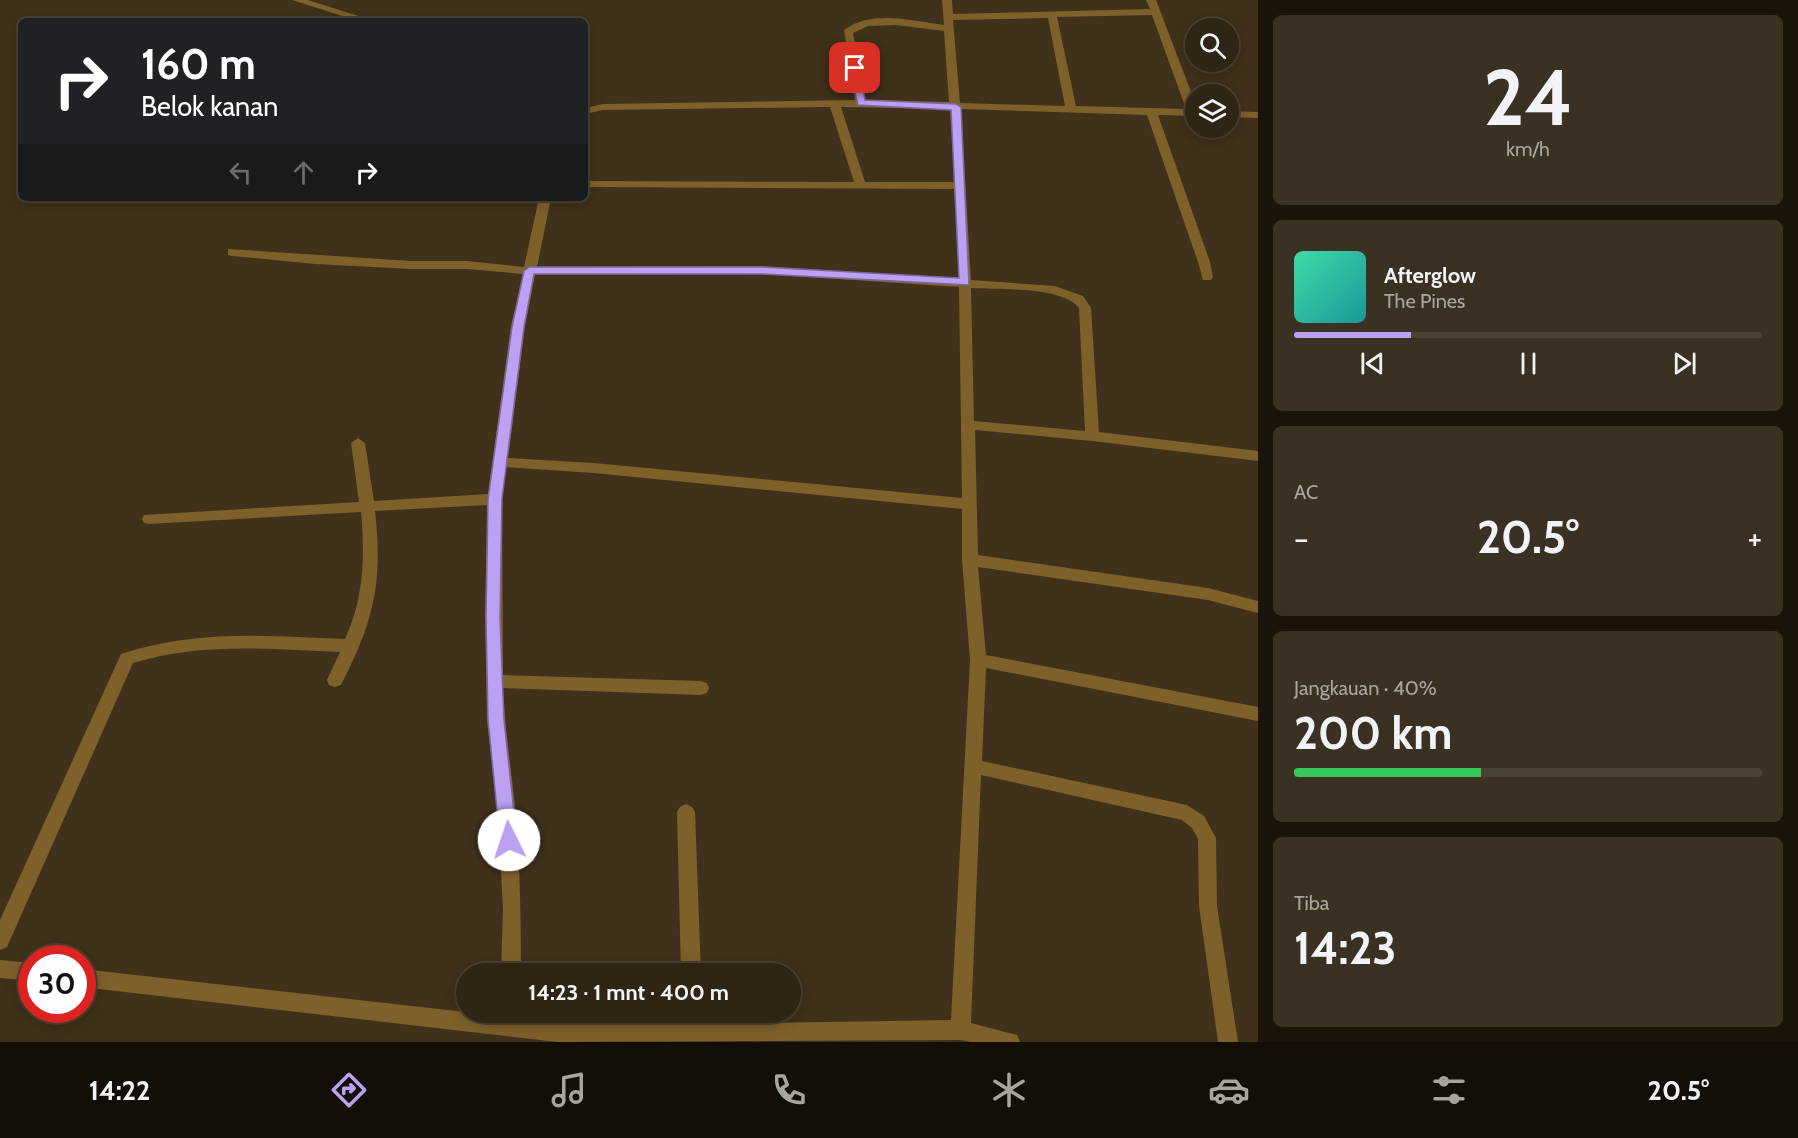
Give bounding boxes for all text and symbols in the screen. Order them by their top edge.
map controls [1185,18,1239,138]
button: search [1185,18,1239,72]
text: 160 m [141,38,256,90]
icon: right [42,42,120,120]
pin [829,42,880,93]
text: 24 [1483,50,1573,145]
icon: arrive [838,51,871,84]
button: layers [1185,84,1239,138]
text: Belok kanan [141,90,278,123]
text: km/h [1506,137,1550,161]
icon: left [224,156,257,189]
icon: ahead [287,156,320,189]
icon: right [350,156,383,189]
text: Afterglow [1384,262,1476,289]
text: The Pines [1384,289,1465,313]
icon: previous [1356,347,1389,380]
icon: pause [1512,347,1545,380]
icon: next [1668,347,1701,380]
text: AC [1294,480,1318,504]
text: 20.5° [1477,510,1579,564]
text: − [1294,518,1309,558]
text: + [1747,518,1762,558]
text: Jangkauan · 40% [1294,676,1437,700]
text: 200 km [1294,706,1452,760]
position arrow [477,808,541,872]
text: Tiba [1294,891,1329,915]
text: 14:23 [1294,921,1397,975]
speed limit sign: 30 [18,945,96,1023]
text: 14:23 · 1 mnt · 400 m [528,979,729,1006]
icon: directions [328,1069,370,1111]
icon: music [548,1069,590,1111]
icon: phone [768,1069,810,1111]
icon: climate [988,1069,1030,1111]
icon: car [1208,1069,1250,1111]
icon: filters [1428,1069,1470,1111]
text: 14:22 [89,1074,150,1107]
text: 20.5° [1648,1074,1709,1107]

